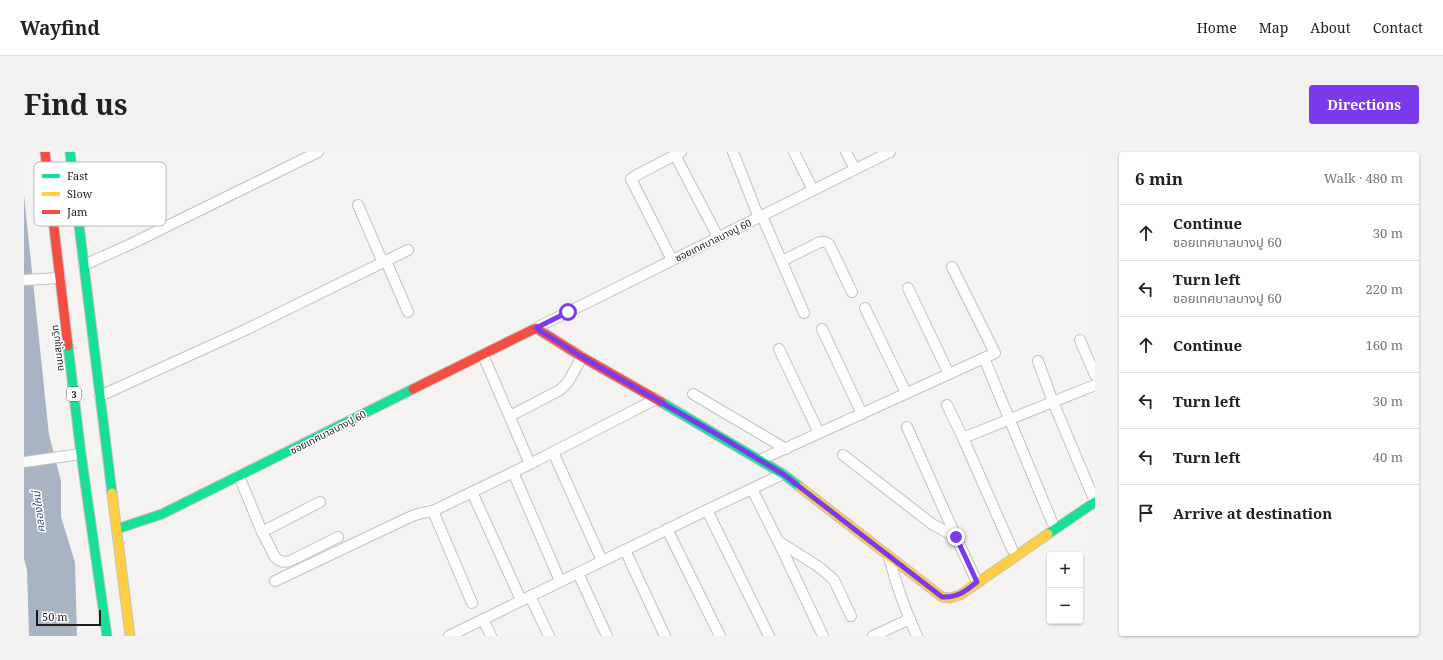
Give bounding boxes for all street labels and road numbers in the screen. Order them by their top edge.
street label: ซอยเทศบาลบางปู 60 [672,215,754,265]
street label: ถนนสุขุมวิท [47,324,67,372]
road number: 3 [67,387,81,401]
street label: ซอยเทศบาลบางปู 60 [288,407,369,457]

